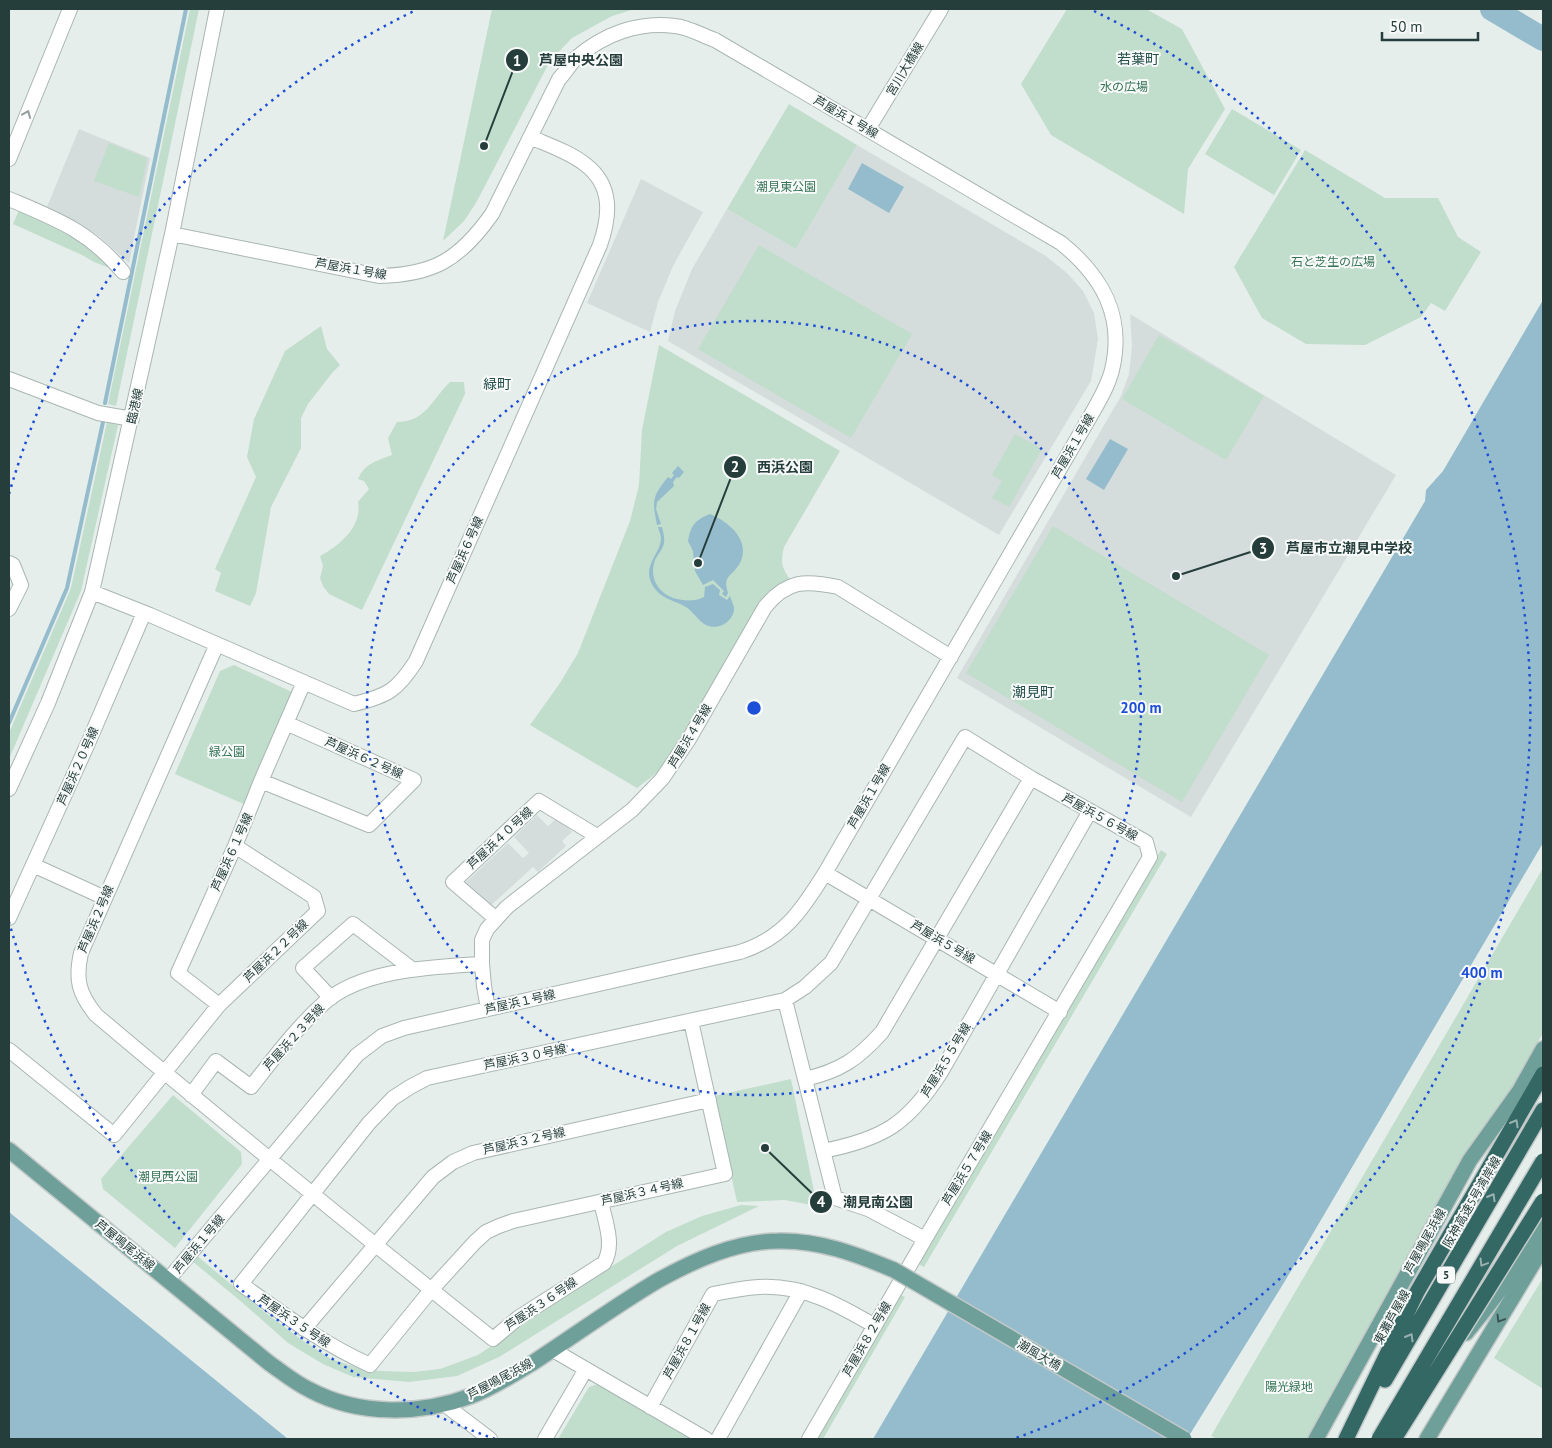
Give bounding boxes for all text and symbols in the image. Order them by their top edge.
scale bar [1382,10,1478,42]
text: 50 m [1390,17,1423,36]
street label: 宮川大橋線 [883,39,926,98]
callout: 芦屋中央公園 [504,46,633,75]
district label: 若葉町 [1117,50,1159,68]
text: 1 [513,51,521,70]
text: 芦屋中央公園 [539,51,623,69]
park label: 水の広場 [1100,79,1148,94]
street label: 芦屋浜１号線 [811,92,881,141]
one-way arrow [21,110,31,119]
park label: 潮見東公園 [756,179,816,194]
park label: 石と芝生の広場 [1291,254,1375,269]
street label: 芦屋浜１号線 [314,255,388,282]
district label: 緑町 [483,375,511,393]
street label: 臨港線 [123,387,146,425]
street label: 芦屋浜１号線 [1048,411,1097,481]
callout: 西浜公園 [722,453,823,482]
text: 2 [731,457,739,476]
text: 西浜公園 [757,458,813,476]
street label: 芦屋浜６号線 [443,514,486,586]
callout: 芦屋市立潮見中学校 [1251,534,1422,563]
text: 3 [1259,539,1267,558]
text: 芦屋市立潮見中学校 [1286,539,1412,557]
district label: 潮見町 [1012,683,1054,701]
text: 200 m [1120,698,1162,717]
centre of rings [745,699,763,717]
street label: 芦屋浜４号線 [665,701,715,770]
street label: 芦屋浜２０号線 [54,724,101,807]
street label: 芦屋浜６２号線 [323,734,406,781]
park label: 緑公園 [209,744,245,759]
street label: 芦屋浜１号線 [844,761,893,831]
street label: 芦屋浜５６号線 [1060,790,1141,843]
street label: 芦屋浜４０号線 [464,803,535,872]
street label: 芦屋浜６１号線 [208,810,255,893]
street label: 芦屋浜２号線 [75,883,117,955]
street label: 芦屋浜２２号線 [240,916,311,985]
street label: 芦屋浜５号線 [909,917,978,967]
text: 400 m [1461,963,1503,982]
street label: 芦屋浜１号線 [483,986,557,1017]
street label: 芦屋浜２３号線 [260,1000,327,1073]
street label: 芦屋浜５５号線 [918,1020,974,1100]
street label: 芦屋浜３０号線 [482,1040,568,1073]
one-way arrow [1508,1119,1518,1128]
street label: 芦屋浜３２号線 [481,1124,567,1157]
street label: 芦屋浜５７号線 [939,1128,995,1208]
street label: 阪神高速5号湾岸線 [1439,1154,1504,1250]
park label: 潮見西公園 [138,1169,198,1184]
street label: 芦屋浜３４号線 [599,1175,685,1208]
callout: 潮見南公園 [808,1187,923,1216]
text: 4 [817,1192,826,1211]
text: 潮見南公園 [843,1193,913,1211]
one-way arrow [1486,1193,1496,1202]
street label: 芦屋鳴尾浜線 [1401,1206,1449,1276]
street label: 芦屋浜１号線 [170,1211,228,1276]
street label: 芦屋鳴尾浜線 [93,1216,158,1273]
one-way arrow [1479,1258,1489,1267]
road number: 5 [1437,1266,1455,1284]
street label: 芦屋浜３６号線 [502,1274,580,1333]
street label: 東灘芦屋線 [1370,1287,1413,1347]
street label: 芦屋浜３５号線 [255,1291,333,1350]
street label: 芦屋浜８２号線 [839,1299,894,1379]
street label: 芦屋浜８１号線 [660,1300,713,1381]
one-way arrow [1497,1313,1507,1322]
one-way arrow [1403,1333,1413,1342]
street label: 潮風大橋 [1015,1336,1064,1373]
street label: 芦屋鳴尾浜線 [464,1355,535,1402]
park label: 陽光緑地 [1265,1379,1313,1394]

